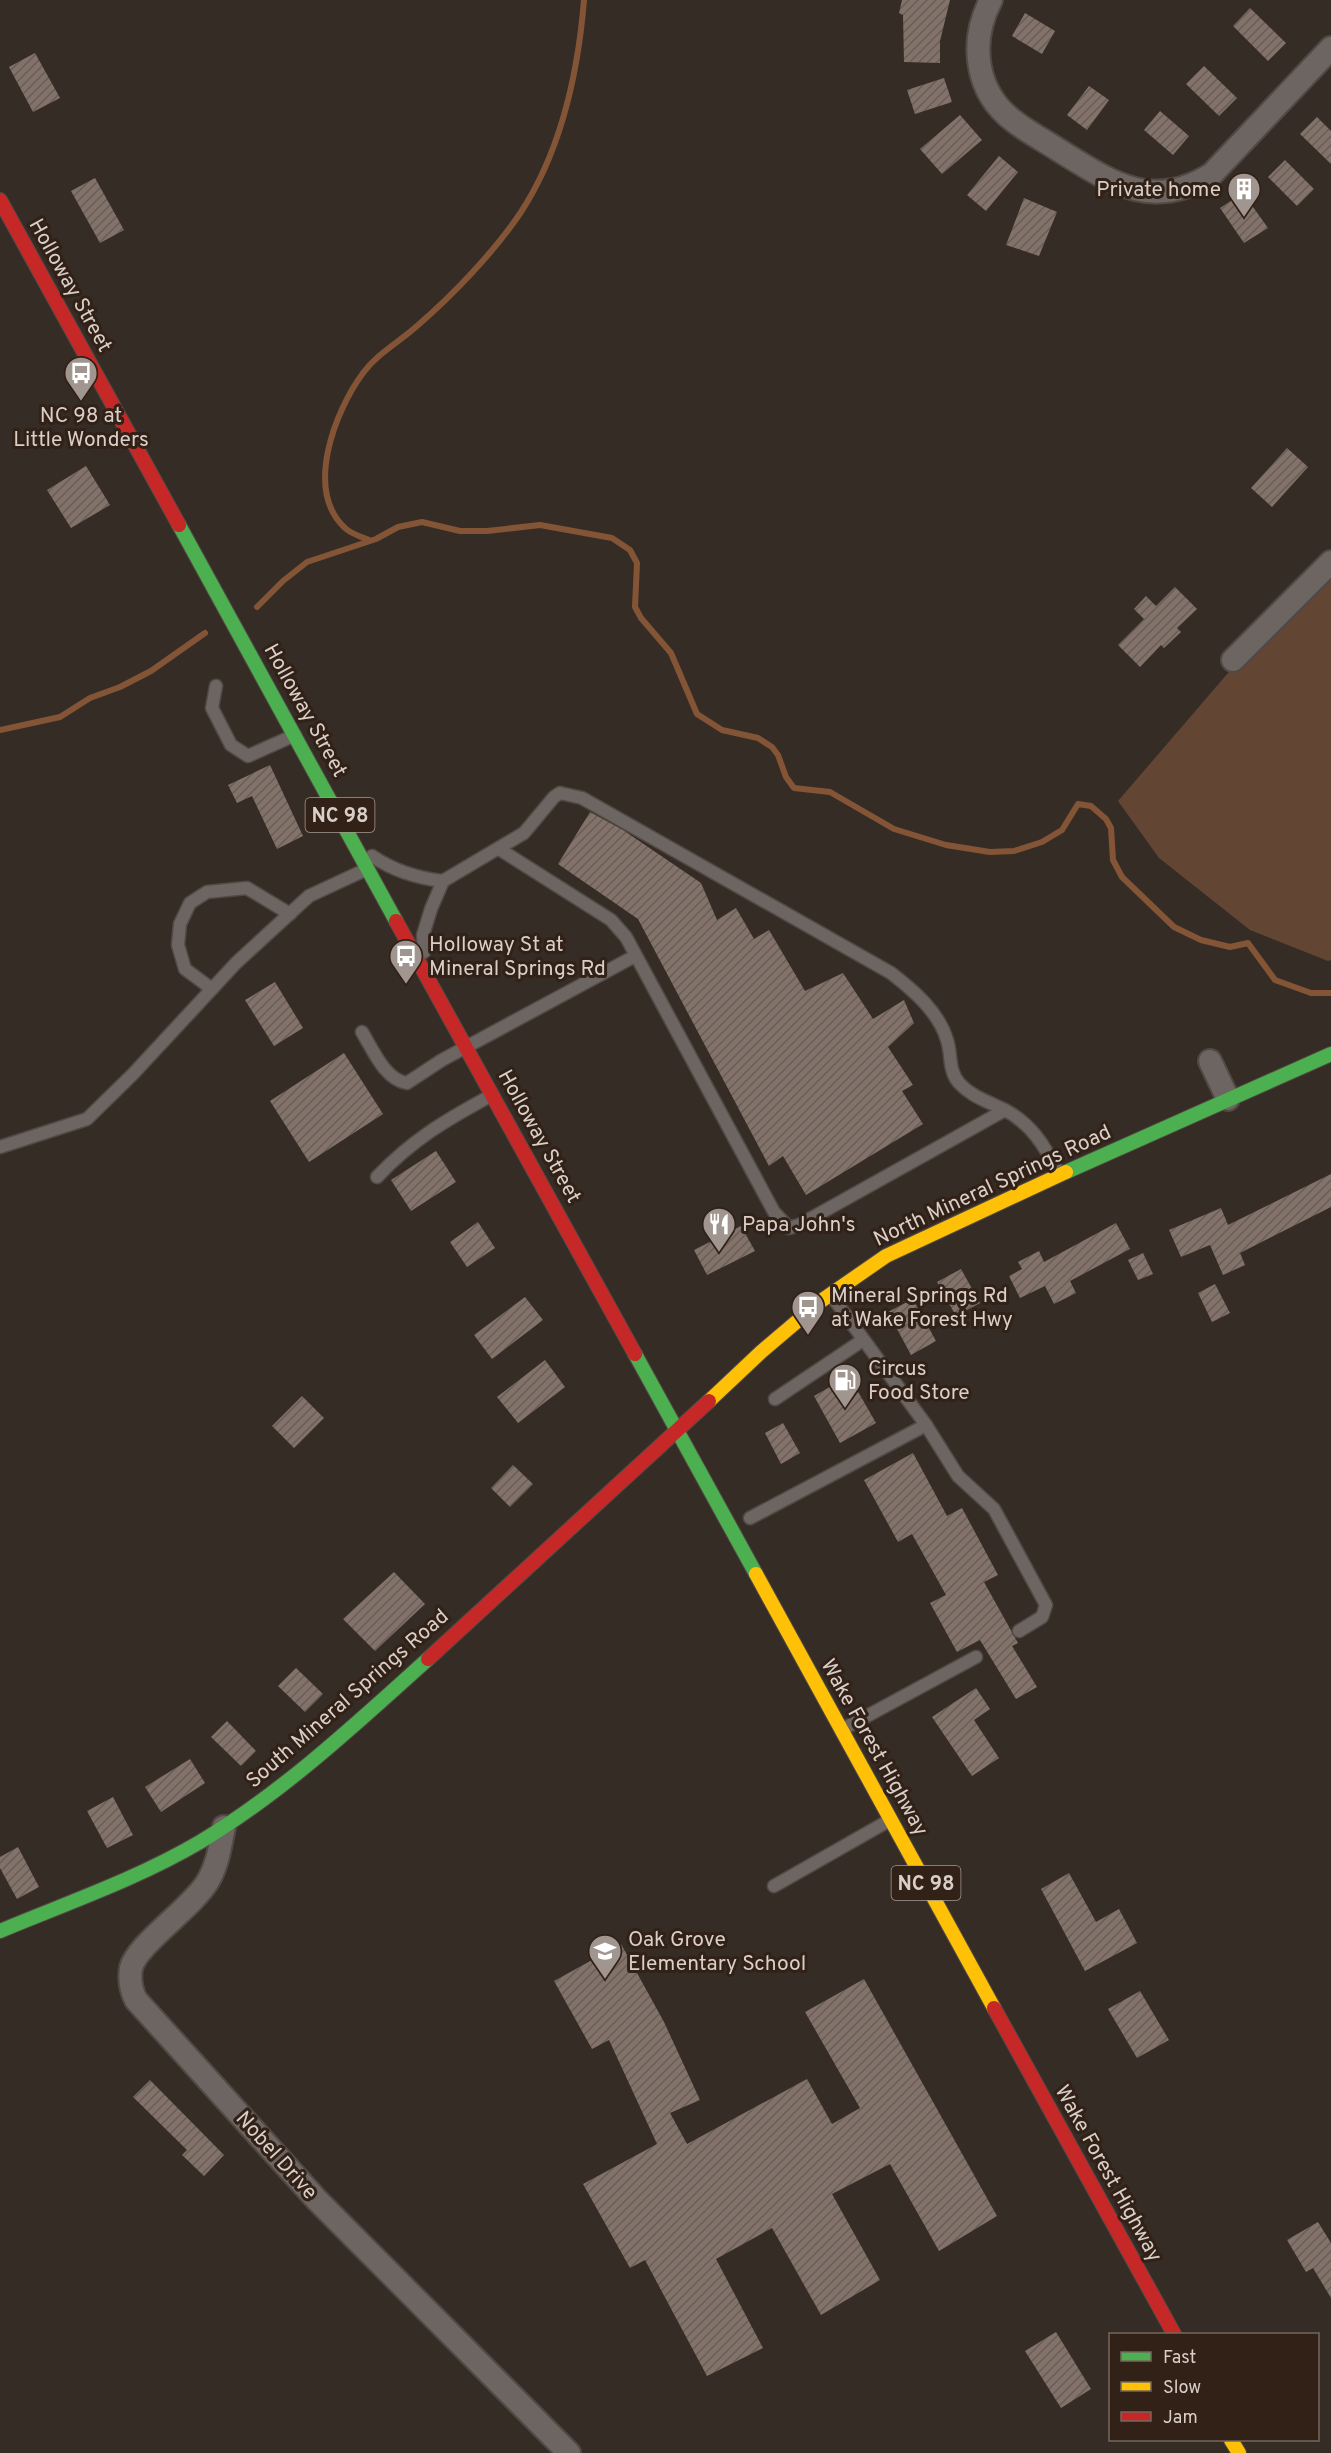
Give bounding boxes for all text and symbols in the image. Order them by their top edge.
building icon: Private home [1226,171,1262,218]
place label: Private home [1096,177,1221,204]
street label: Holloway Street [22,214,118,357]
bus stop icon: NC 98 at Little Wonders [63,355,99,402]
place label: NC 98 at Little Wonders [13,403,149,454]
street label: Holloway Street [257,639,353,782]
road number: NC 98 [306,798,374,832]
place label: Holloway St at Mineral Springs Rd [429,932,606,983]
bus stop icon: Holloway St at Mineral Springs Rd [388,938,424,985]
street label: Holloway Street [491,1065,587,1208]
street label: North Mineral Springs Road [869,1119,1116,1253]
restaurant icon: Papa John's [701,1206,737,1253]
place label: Papa John's [742,1212,856,1239]
place label: Mineral Springs Rd at Wake Forest Hwy [831,1283,1013,1334]
bus stop icon: Mineral Springs Rd at Wake Forest Hwy [790,1289,826,1336]
place label: Circus Food Store [868,1356,970,1407]
fuel station icon: Circus Food Store [827,1362,863,1409]
street label: South Mineral Springs Road [241,1604,455,1795]
street label: Wake Forest Highway [814,1654,934,1841]
road number: NC 98 [892,1866,960,1900]
place label: Oak Grove Elementary School [628,1927,806,1978]
school or university icon: Oak Grove Elementary School [587,1933,623,1980]
street label: Wake Forest Highway [1048,2080,1168,2267]
street label: Nobel Drive [229,2106,323,2206]
legend [1109,2333,1319,2441]
text: Fast [1163,2347,1196,2370]
text: Slow [1163,2377,1201,2400]
text: Jam [1163,2407,1198,2430]

